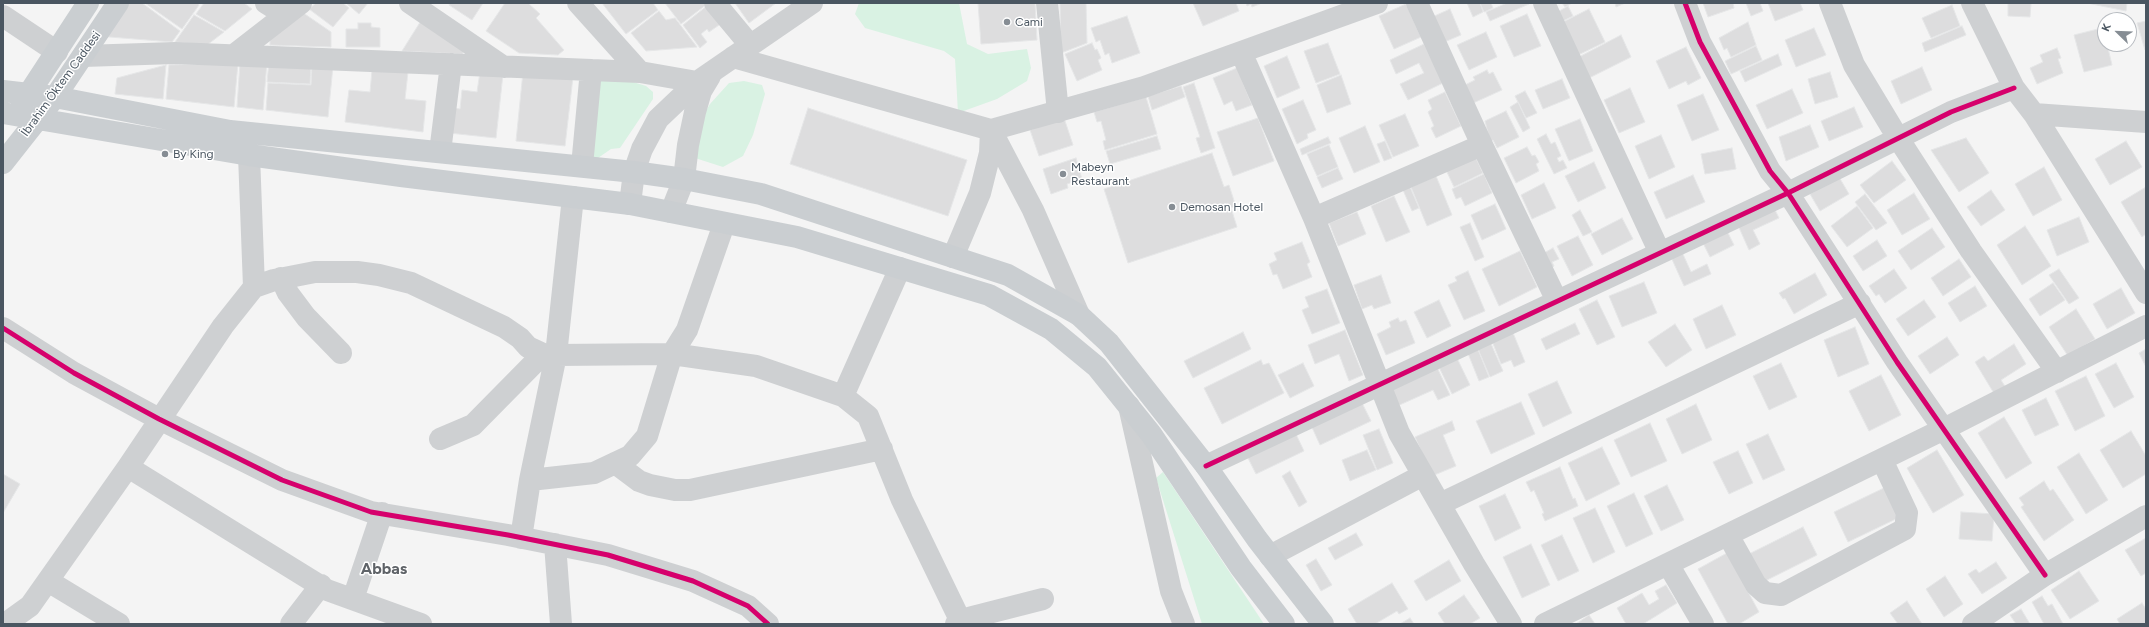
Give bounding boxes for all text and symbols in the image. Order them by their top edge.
north arrow [2097,12,2137,52]
place label: Cami [1015,15,1043,29]
marker: Cami [1002,17,1012,27]
text: K [2099,22,2114,33]
street label: İbrahim Öktem Caddesi [18,29,104,139]
place label: By King [173,147,213,161]
marker: By King [160,149,170,159]
place label: Mabeyn Restaurant [1071,160,1129,188]
marker: Mabeyn Restaurant [1058,169,1068,179]
place label: Demosan Hotel [1180,200,1263,214]
marker: Demosan Hotel [1167,202,1177,212]
district label: Abbas [361,559,407,579]

